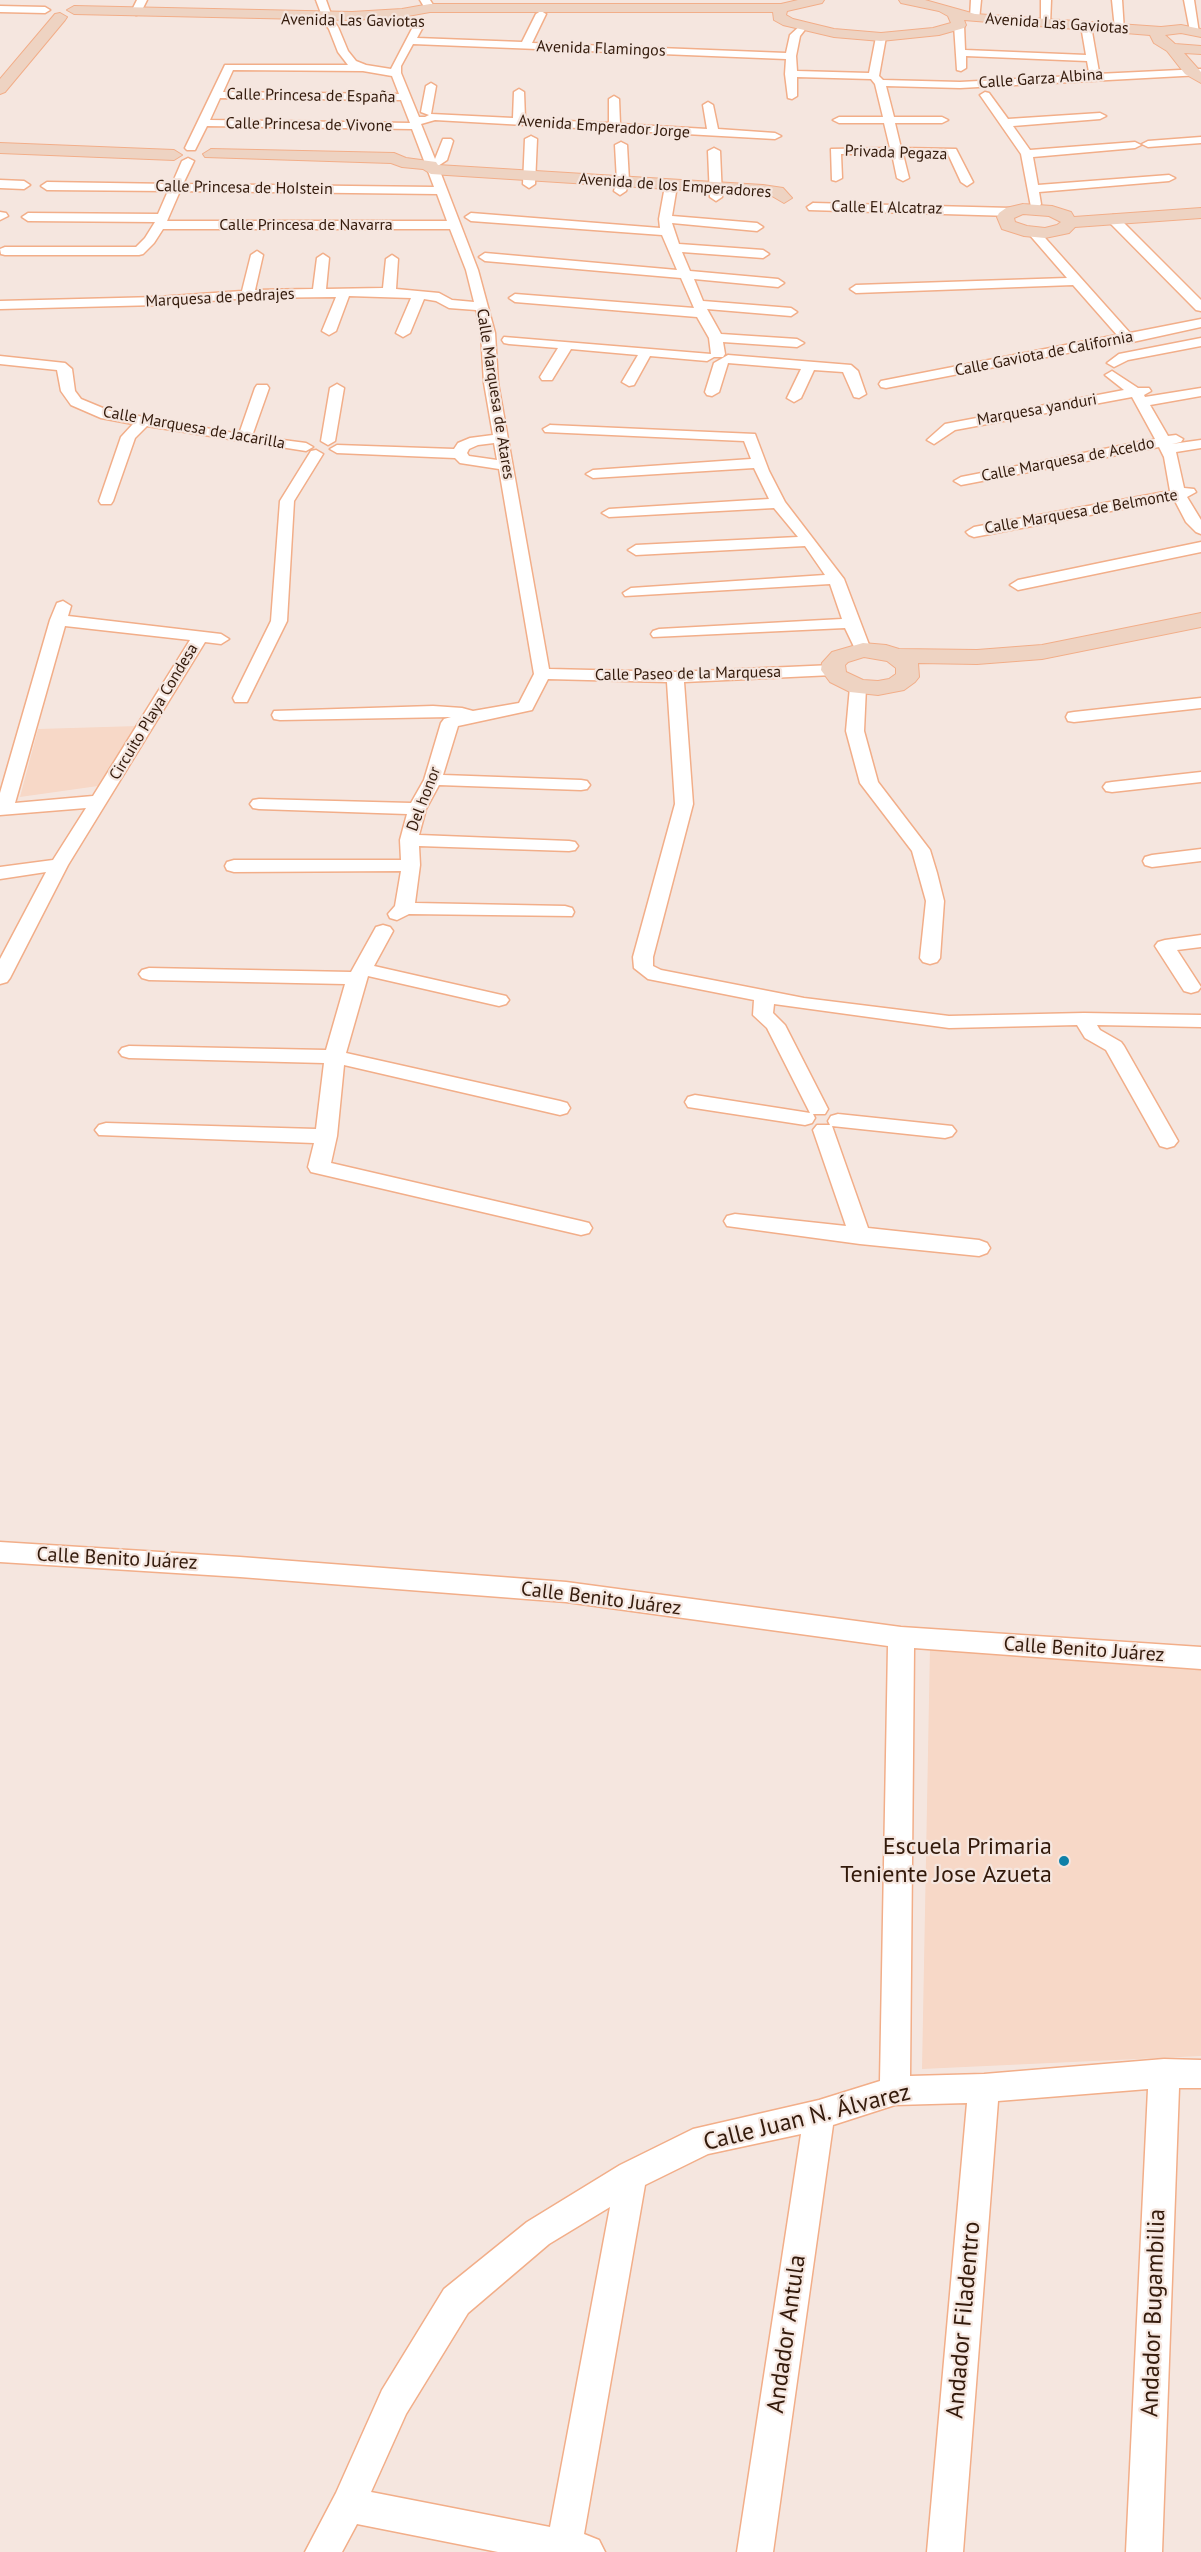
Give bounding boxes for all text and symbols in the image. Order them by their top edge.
street label: Avenida Las Gaviotas [985,9,1129,39]
street label: Avenida Las Gaviotas [281,10,425,32]
street label: Avenida Flamingos [536,37,666,61]
street label: Calle Garza Albina [978,65,1104,93]
street label: Calle Princesa de España [226,85,396,107]
street label: Avenida Emperador Jorge [517,111,691,143]
street label: Calle Princesa de Vivone [225,114,393,136]
street label: Privada Pegaza [844,142,948,164]
street label: Avenida de los Emperadores [578,170,772,202]
street label: Calle Princesa de HoIstein [155,177,333,199]
street label: Calle El Alcatraz [831,197,943,219]
street label: Calle Princesa de Navarra [219,215,393,235]
street label: Marquesa de pedrajes [145,285,295,311]
street label: Calle Marquesa de Atares [472,307,518,481]
street label: Calle Gaviota de California [953,327,1135,381]
street label: Marquesa yanduri [976,390,1098,430]
street label: Calle Marquesa de Jacarilla [101,403,287,453]
street label: Calle Marquesa de Aceldo [980,434,1156,486]
street label: Calle Marquesa de Belmonte [983,486,1179,538]
street label: Circuito Playa Condesa [106,640,202,784]
street label: Calle Paseo de la Marquesa [595,663,781,685]
street label: Del honor [403,764,445,834]
street label: Calle Benito Juárez [36,1543,198,1575]
street label: Calle Benito Juárez [520,1577,682,1621]
street label: Calle Benito Juárez [1003,1632,1165,1668]
place label: Escuela Primaria Teniente Jose Azueta [840,1833,1052,1889]
marker: Escuela Primaria Teniente Jose Azueta [1057,1854,1071,1868]
street label: Calle Juan N. Álvarez [701,2078,913,2158]
street label: Andador Bugambilia [1136,2208,1172,2418]
street label: Andador Filadentro [941,2220,987,2420]
street label: Andador Antula [762,2253,812,2415]

